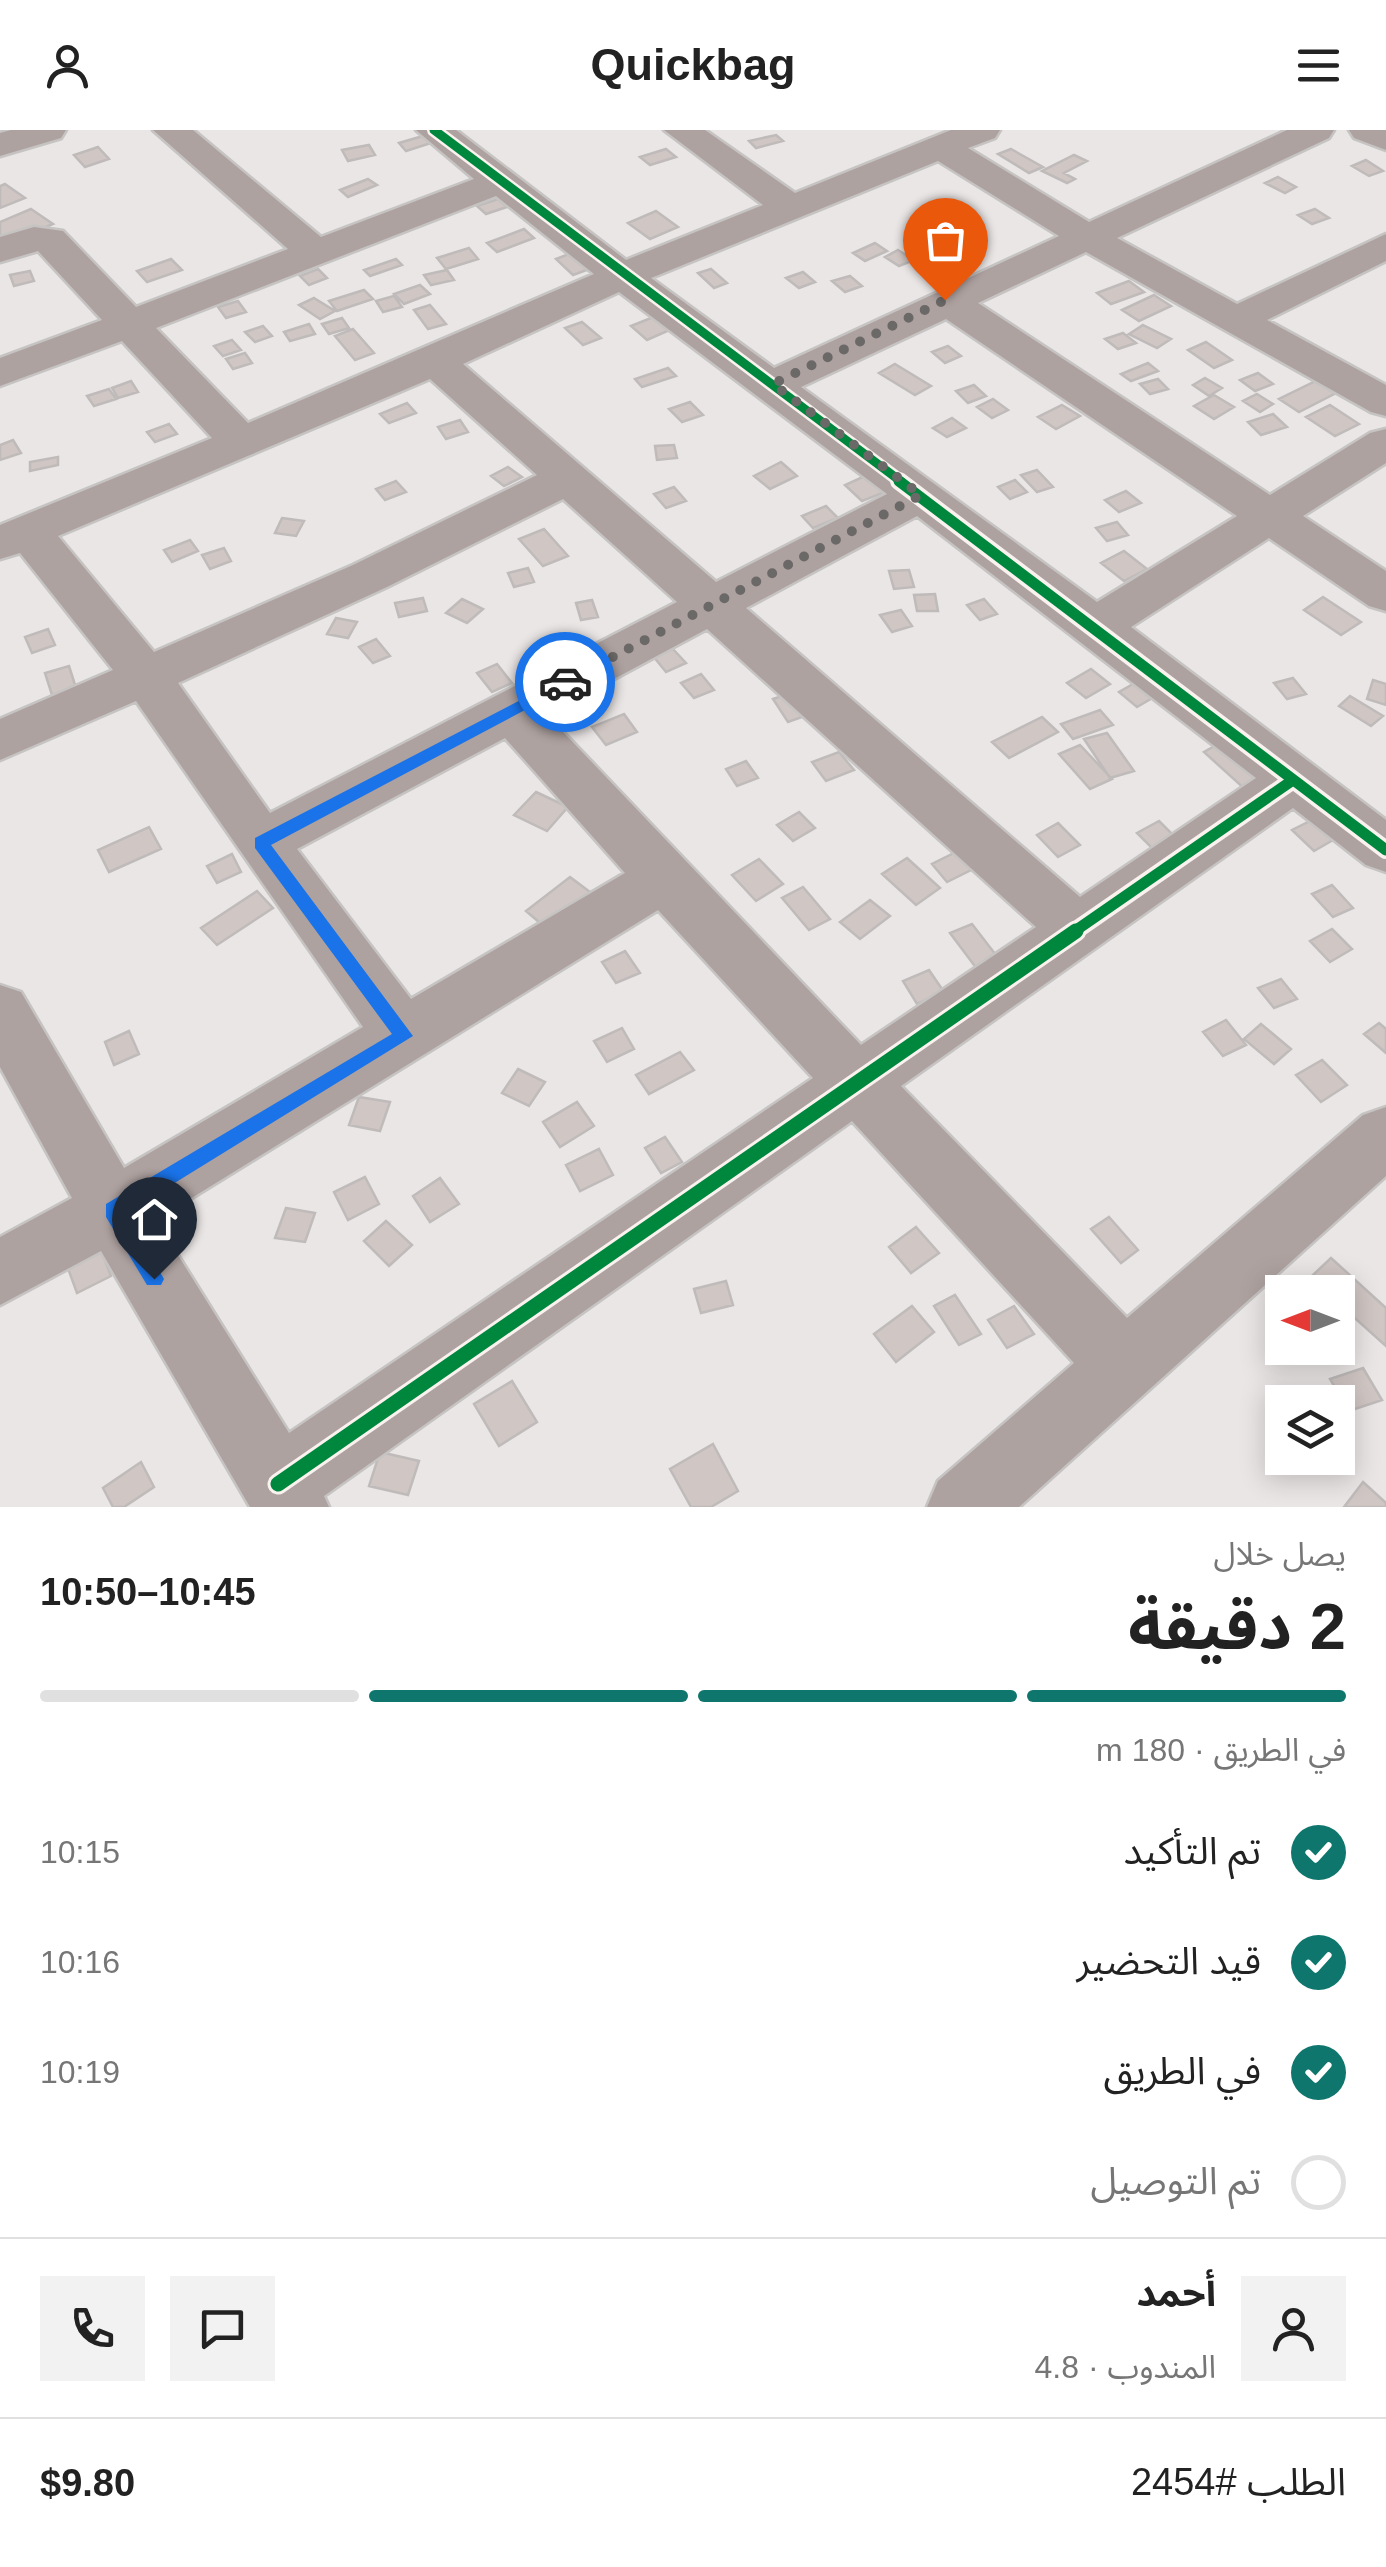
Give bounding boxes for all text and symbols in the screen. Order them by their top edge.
icon: person [40,38,95,93]
icon: menu [1291,38,1346,93]
text: Quickbag [590,39,796,90]
pin [903,198,988,301]
icon: bag [918,213,973,268]
courier [515,632,615,732]
icon: car [538,655,593,710]
pin [112,1177,197,1280]
icon: home [127,1192,182,1247]
north arrow [1265,1275,1355,1365]
map controls [1265,1275,1355,1475]
button: layers [1265,1385,1355,1475]
text: يصل خلال [1214,1536,1346,1572]
text: 10:45–10:50 [40,1571,256,1613]
text: 2 دقيقة [1128,1590,1346,1663]
text: في الطريق · 180 m [1096,1732,1346,1768]
icon: check [1291,1825,1346,1880]
text: تم التأكيد [1124,1830,1261,1872]
text: 10:15 [40,1834,120,1870]
icon: check [1291,1935,1346,1990]
text: قيد التحضير [1076,1940,1261,1982]
text: 10:16 [40,1944,120,1980]
icon: check [1291,2045,1346,2100]
text: في الطريق [1104,2050,1261,2092]
text: 10:19 [40,2054,120,2090]
text: تم التوصيل [1090,2160,1261,2202]
text: أحمد [1136,2272,1216,2314]
button: phone [40,2276,145,2381]
button: chat [170,2276,275,2381]
button: person [1241,2276,1346,2381]
text: المندوب · 4.8 [1035,2349,1216,2385]
text: الطلب #2454 [1131,2461,1346,2503]
text: $9.80 [40,2462,135,2504]

